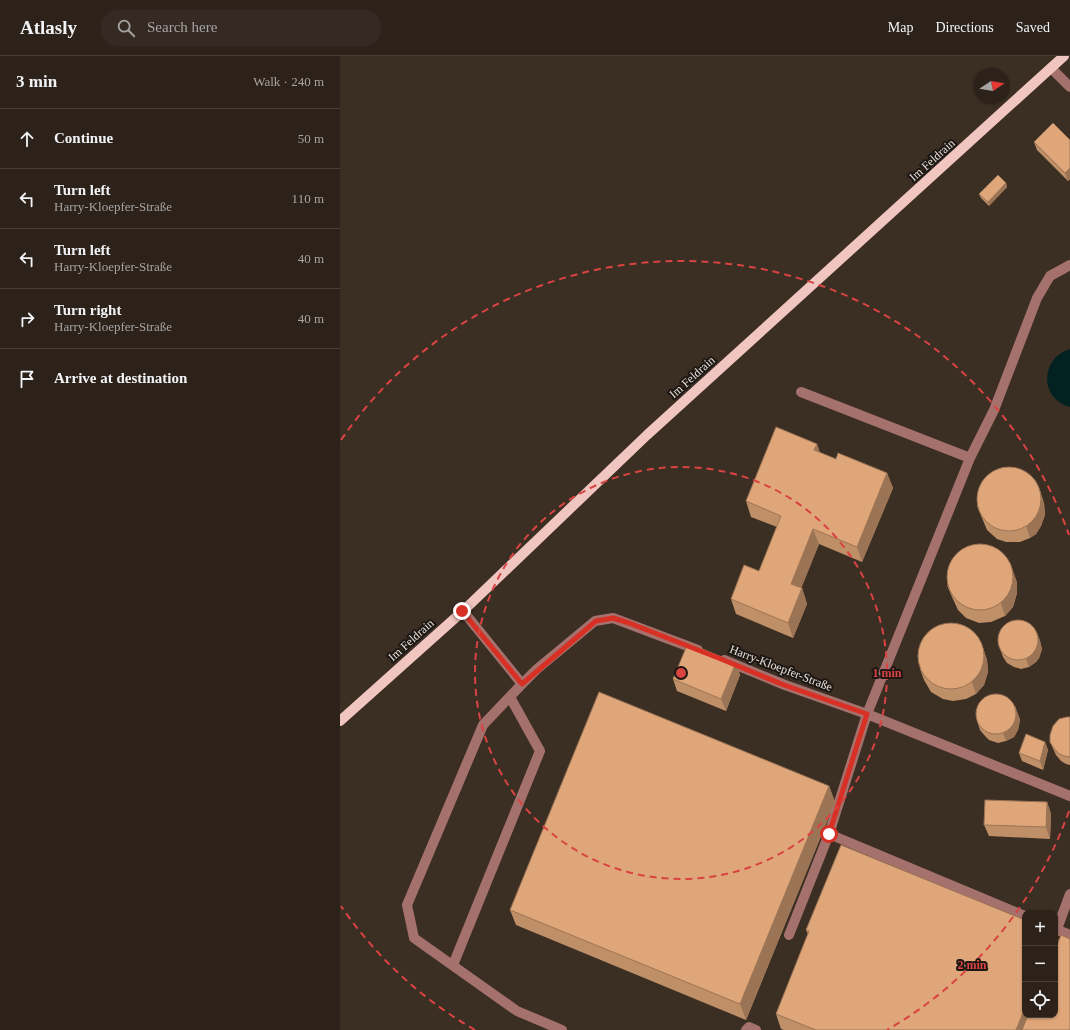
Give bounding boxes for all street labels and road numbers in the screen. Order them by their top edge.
street label: Im Feldrain [906,136,958,184]
street label: Im Feldrain [666,353,718,401]
street label: Im Feldrain [385,616,437,664]
street label: Harry-Kloepfer-Straße [728,642,834,694]

